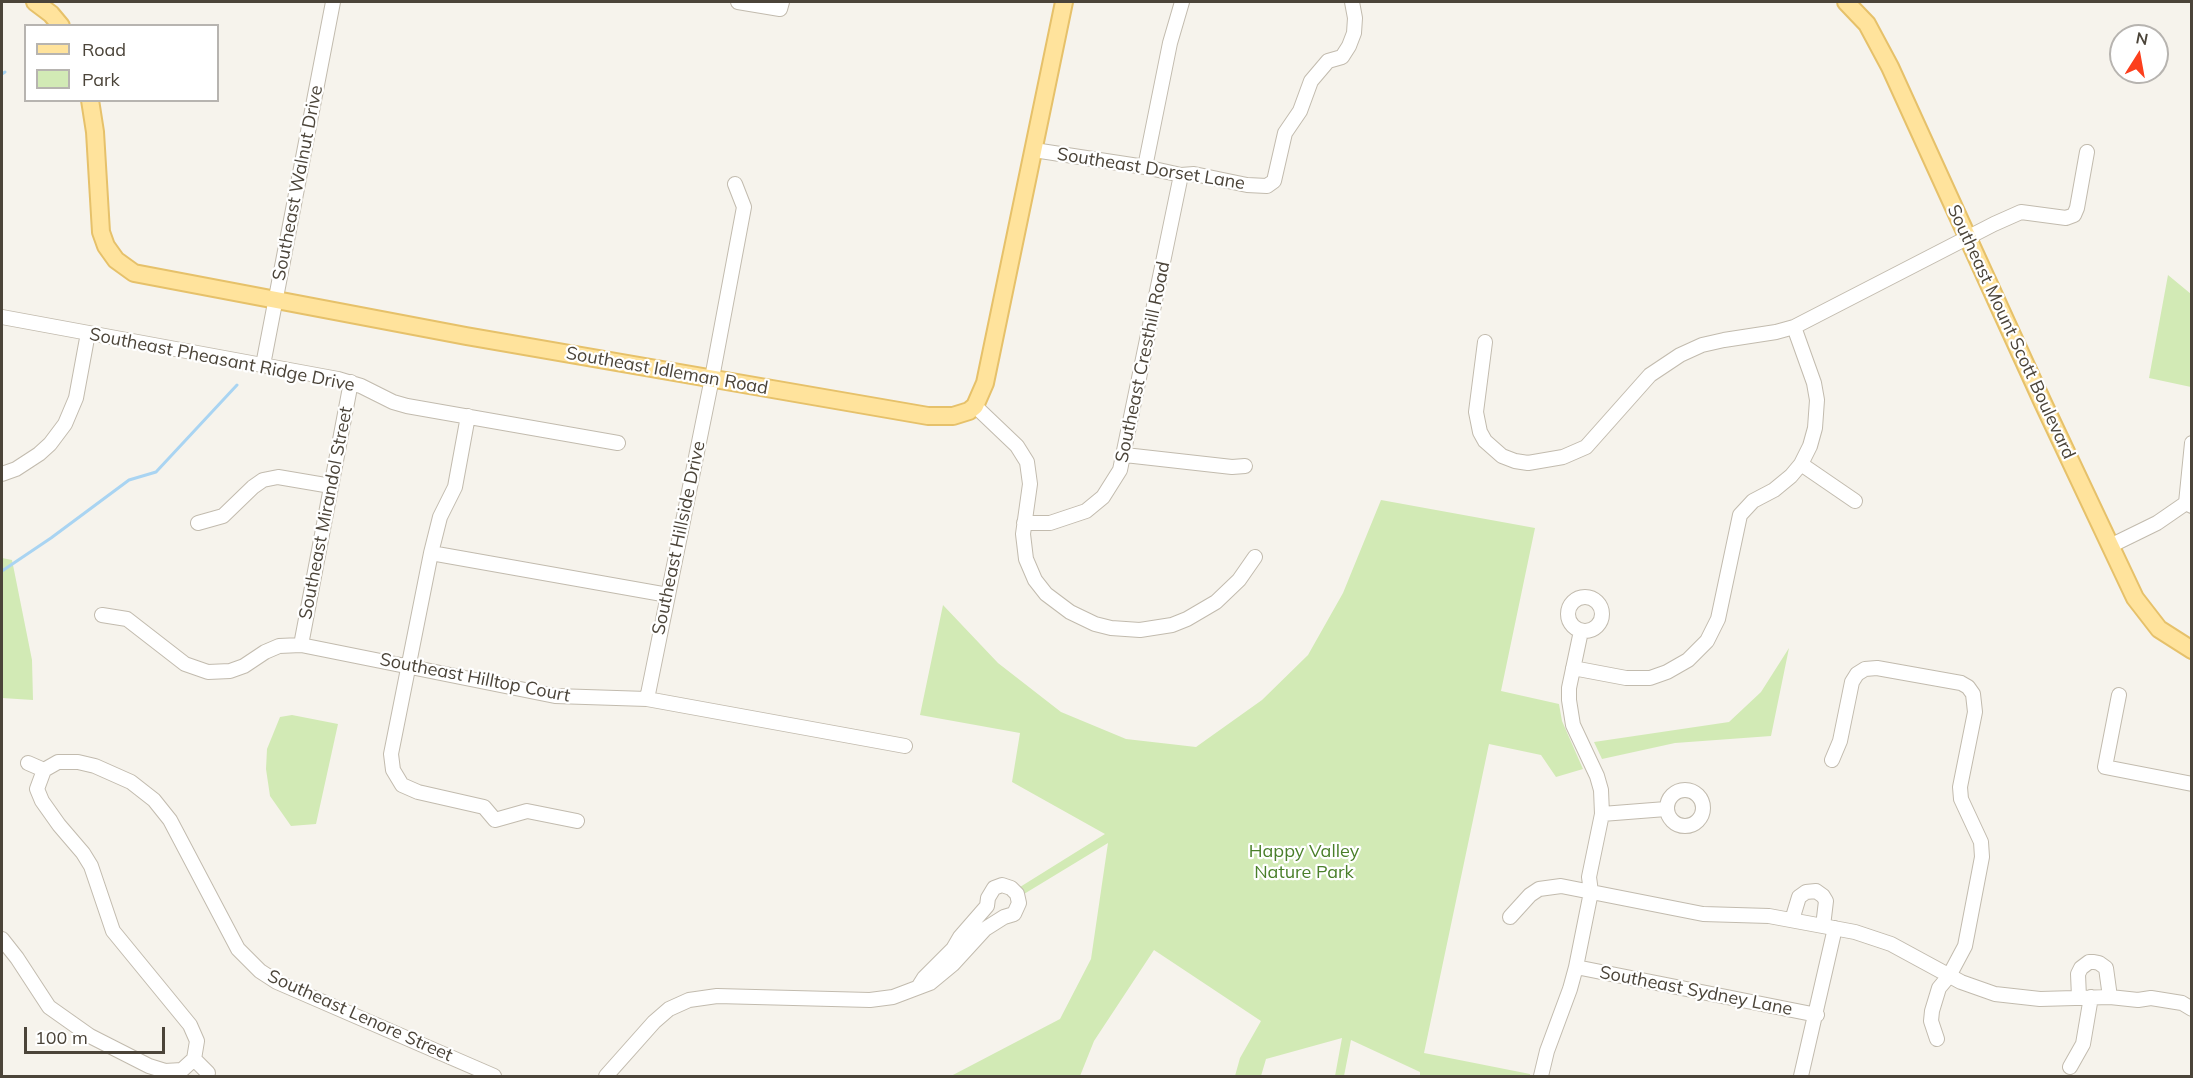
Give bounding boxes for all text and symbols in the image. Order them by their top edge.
legend [24,24,219,102]
north arrow [2109,24,2169,84]
text: N [2134,27,2150,49]
text: Road [82,38,126,61]
text: Park [82,68,120,91]
street label: Southeast Walnut Drive [268,83,328,283]
street label: Southeast Dorset Lane [1055,143,1247,195]
street label: Southeast Mount Scott Boulevard [1942,201,2080,463]
street label: Southeast Cresthill Road [1111,259,1175,465]
street label: Southeast Pheasant Ridge Drive [88,324,356,396]
street label: Southeast Idleman Road [564,343,770,399]
street label: Southeast Mirandol Street [295,405,357,621]
street label: Southeast Hillside Drive [648,439,710,637]
street label: Southeast Hilltop Court [378,649,572,707]
park label: Happy Valley Nature Park [1249,841,1359,884]
street label: Southeast Sydney Lane [1598,962,1794,1020]
street label: Southeast Lenore Street [264,965,456,1067]
scale bar [27,1015,168,1053]
text: 100 m [35,1026,88,1049]

